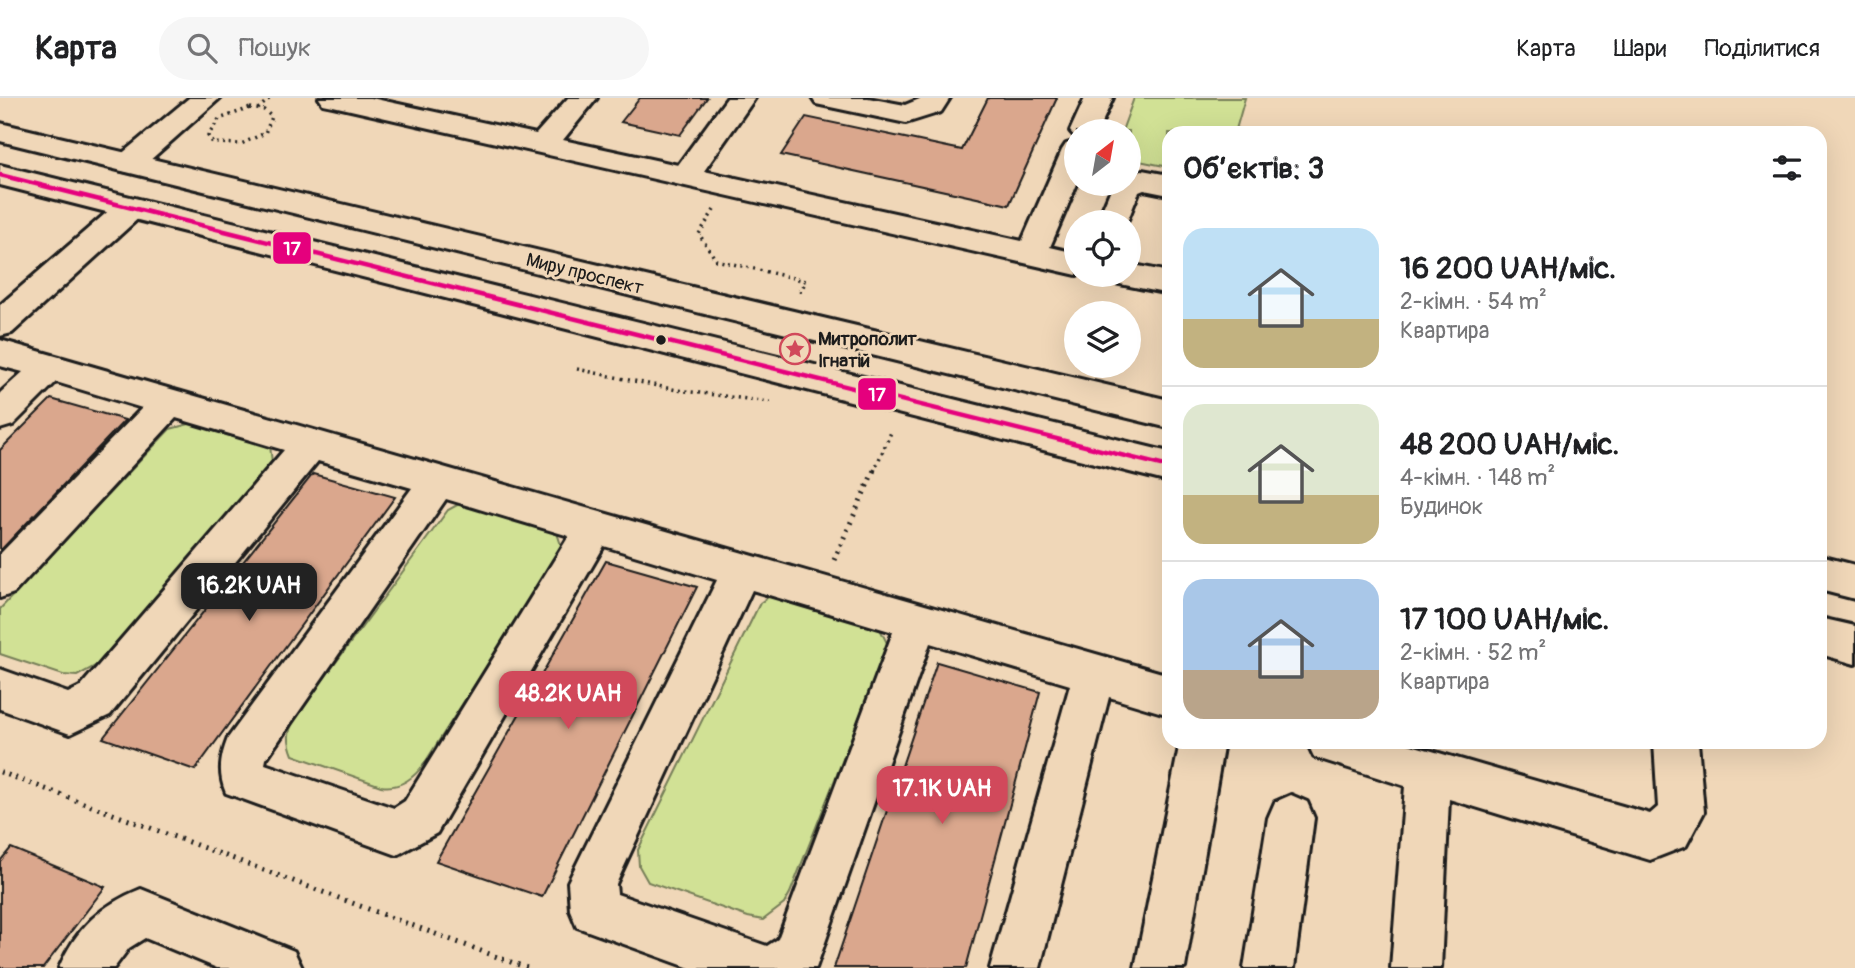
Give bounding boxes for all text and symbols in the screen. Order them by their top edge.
search box [159,17,649,80]
text: Карта [35,28,117,69]
icon: search [183,29,221,67]
text: Пошук [239,32,311,64]
text: Карта [1516,34,1576,63]
text: Шари [1614,34,1667,63]
text: Поділитися [1705,34,1820,63]
north arrow [1064,119,1141,196]
map controls [1064,119,1141,378]
icon: filters [1768,149,1806,187]
text: Об’єктів: 3 [1183,150,1324,187]
button: locate [1064,210,1141,287]
line badge: 17 [272,231,312,265]
text: 17 [283,237,302,261]
street label: Миру проспект [524,248,646,300]
text: 16 200 UAH/міс. [1400,250,1616,287]
icon: home [1239,256,1323,340]
text: 2-кімн. · 54 m² [1400,287,1547,316]
button: layers [1064,301,1141,378]
text: Квартира [1400,316,1489,345]
place label: Митрополит Ігнатій [818,327,917,373]
place icon: Митрополит Ігнатій [778,332,812,366]
unlabelled marker [654,333,668,347]
line badge: 17 [857,377,897,411]
text: 17 [868,383,887,407]
text: 48 200 UAH/міс. [1400,426,1619,463]
icon: home [1239,432,1323,516]
text: 4-кімн. · 148 m² [1400,463,1555,492]
text: Будинок [1400,492,1483,521]
pin: 16.2K UAH [169,564,329,623]
text: 16.2K UAH [197,571,301,600]
text: 17 100 UAH/міс. [1400,601,1609,638]
icon: home [1239,607,1323,691]
text: 2-кімн. · 52 m² [1400,638,1546,667]
text: Квартира [1400,667,1489,696]
pin: 48.2K UAH [488,672,648,731]
text: 48.2K UAH [515,679,621,708]
pin: 17.1K UAH [862,766,1022,826]
text: 17.1K UAH [893,774,991,803]

